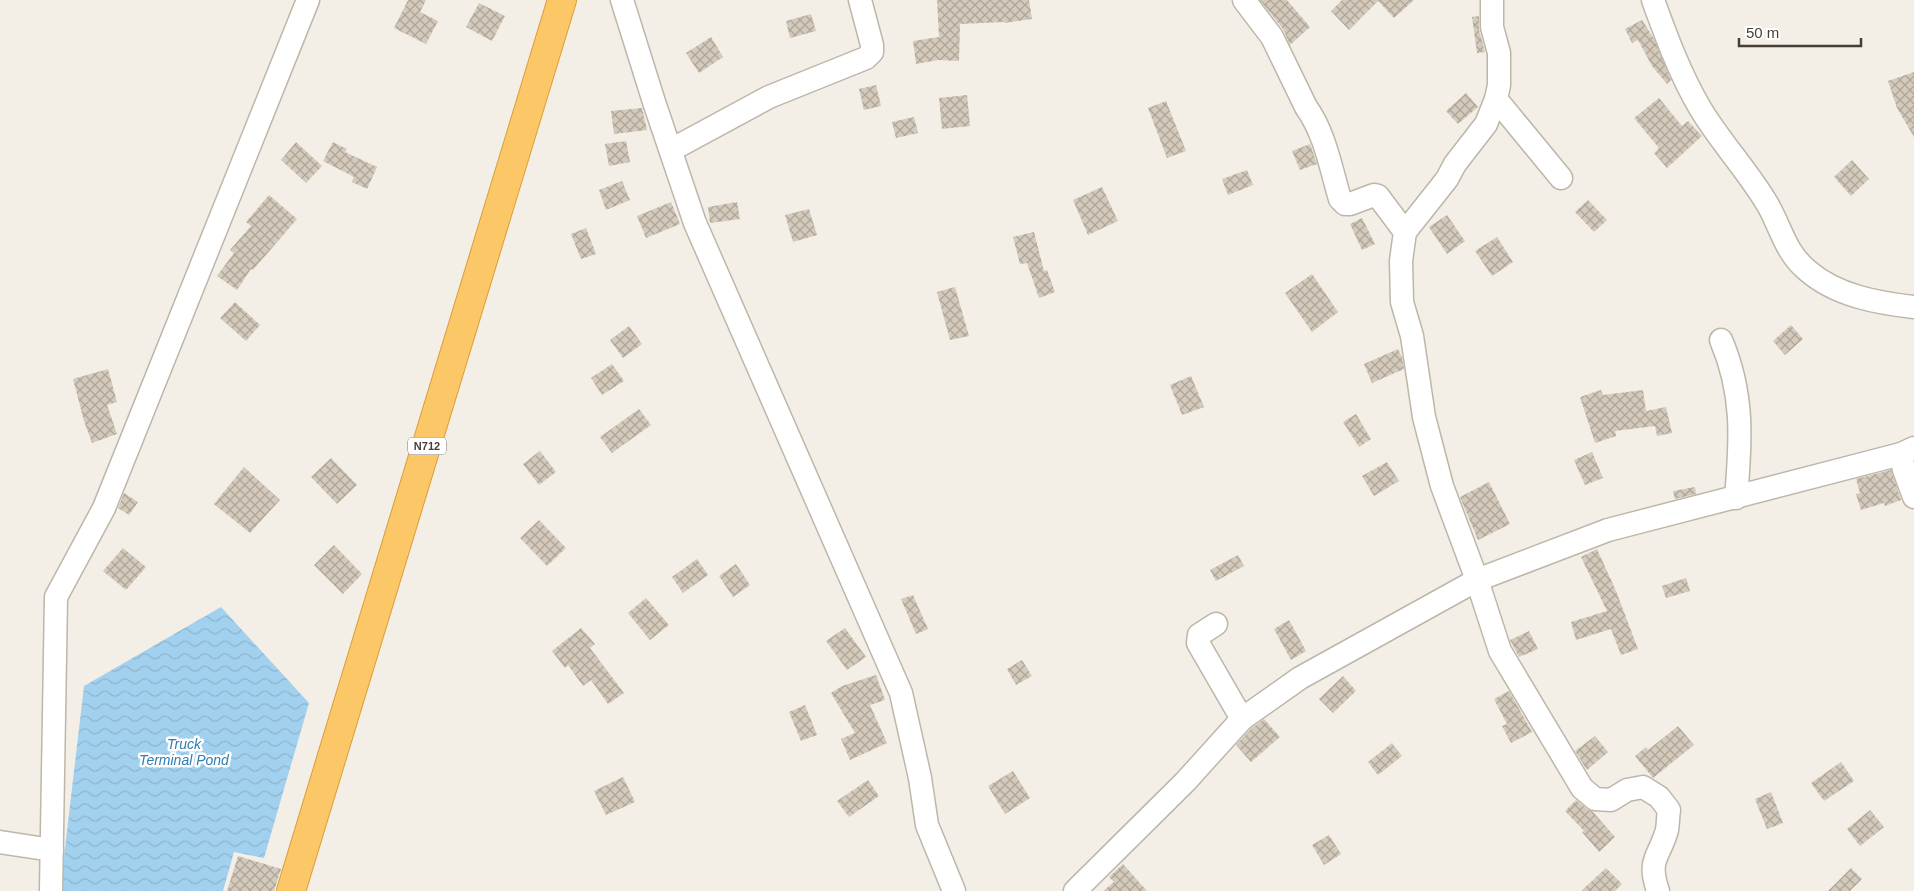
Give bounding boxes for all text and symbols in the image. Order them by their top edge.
scale bar [1739,15,1862,47]
text: 50 m [1746,24,1779,41]
road number: N712 [408,438,446,454]
water label: Truck Terminal Pond [139,736,230,768]

